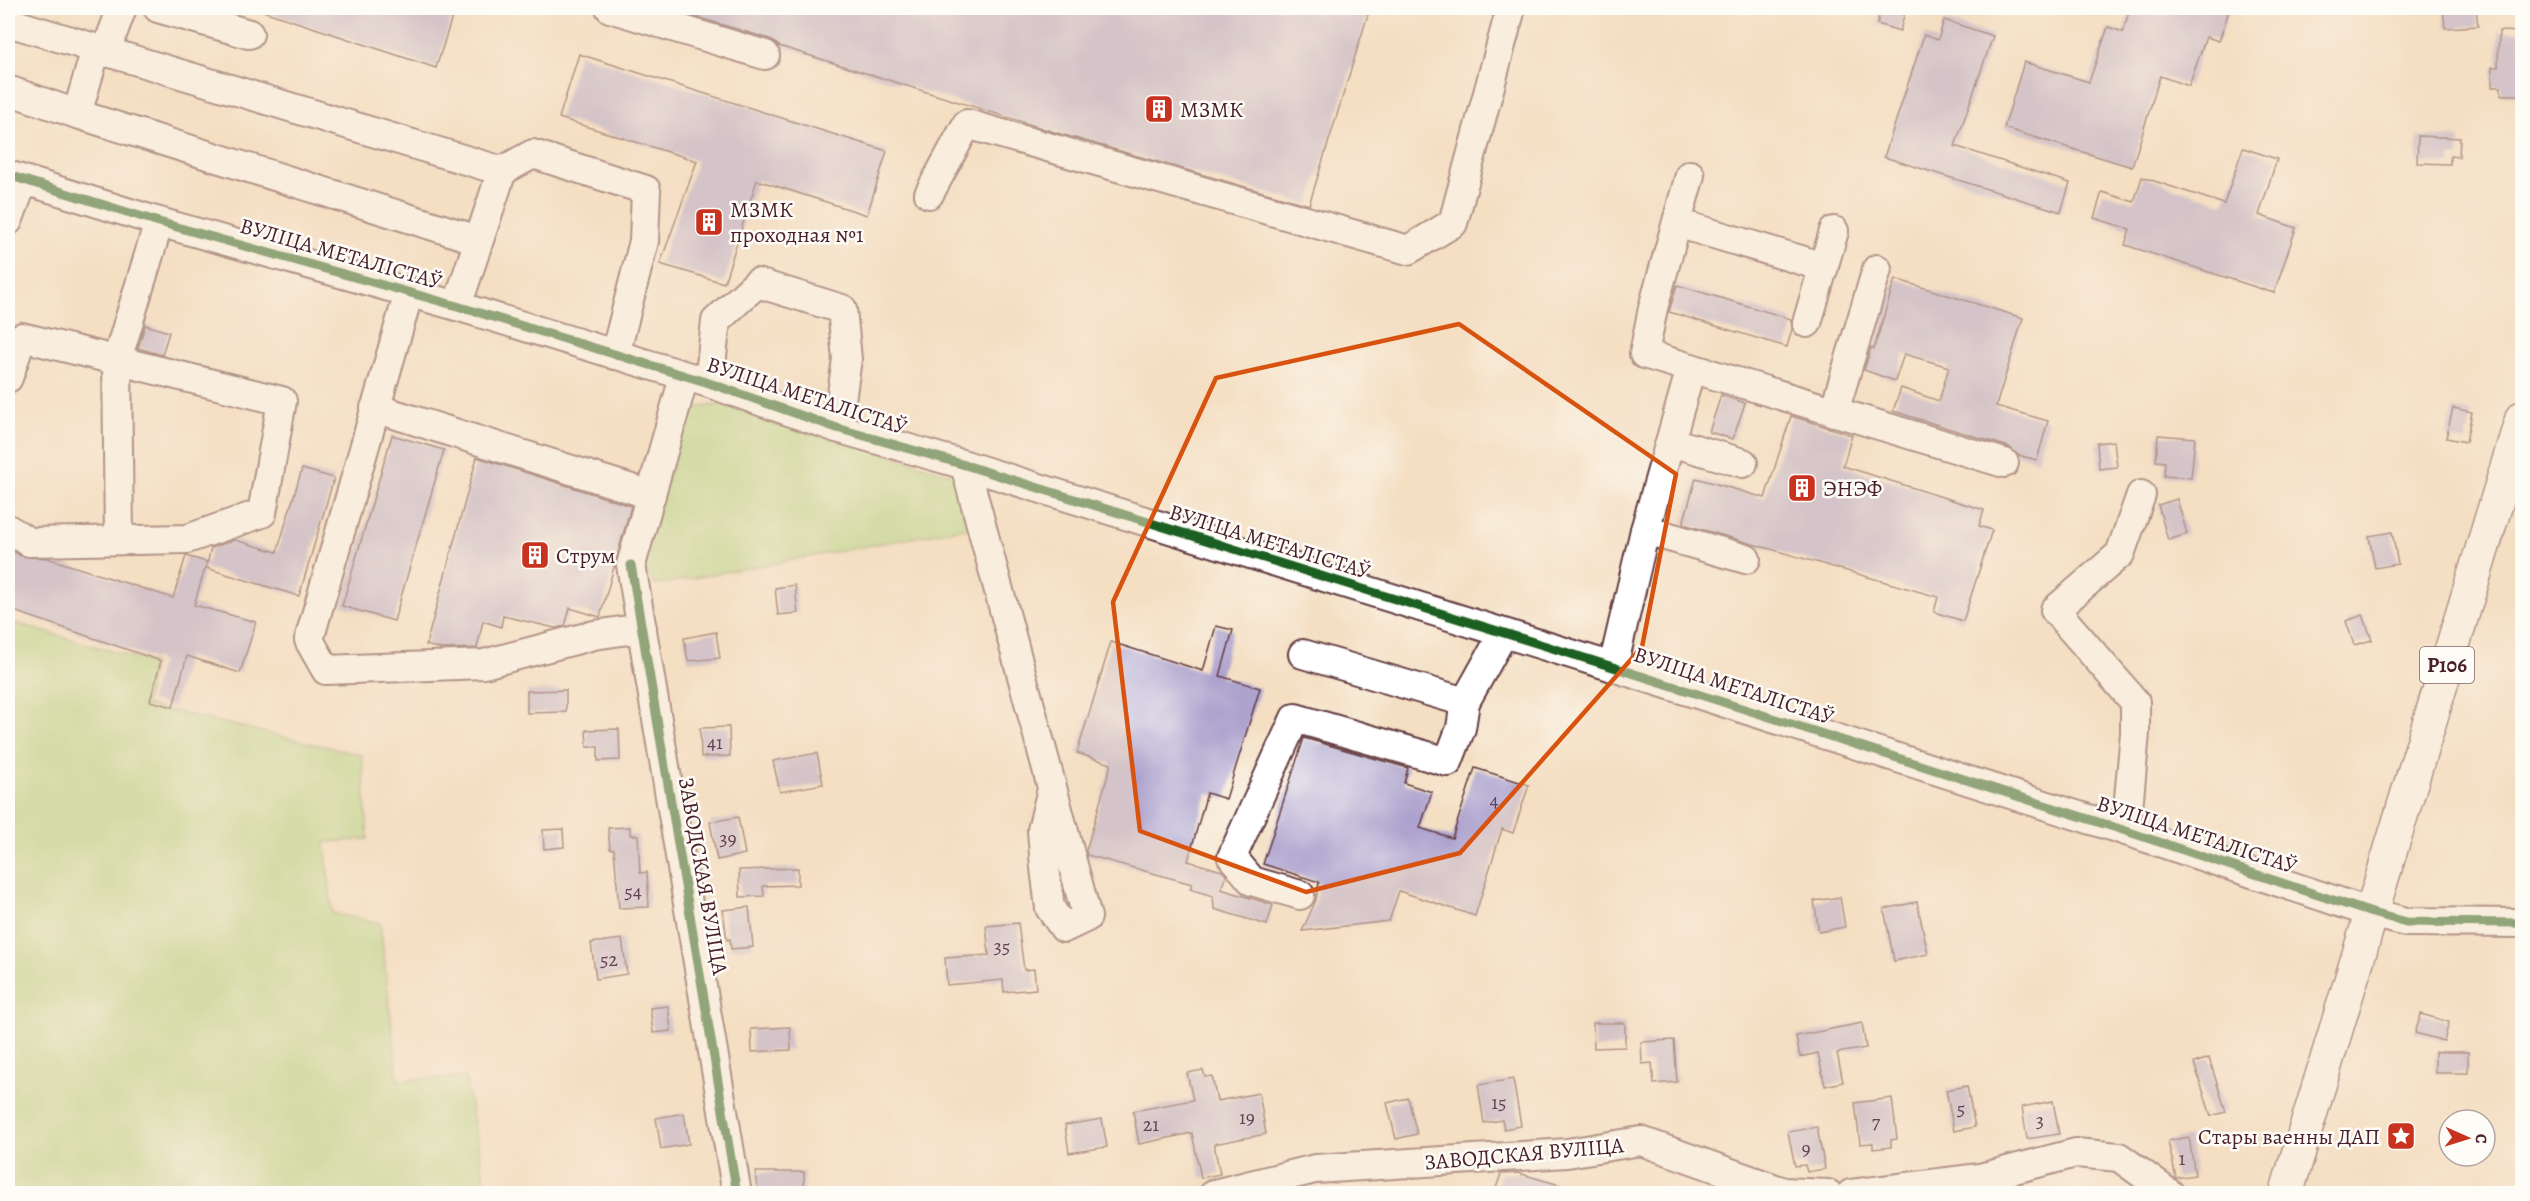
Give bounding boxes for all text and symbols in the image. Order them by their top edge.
building icon: МЗМК [1143,93,1175,125]
place label: МЗМК [1180,95,1243,125]
place label: МЗМК проходная №1 [730,195,863,250]
building icon: МЗМК проходная №1 [693,206,725,238]
street label: ВУЛІЦА МЕТАЛІСТАЎ [236,211,446,297]
street label: ВУЛІЦА МЕТАЛІСТАЎ [703,349,911,443]
building icon: ЭНЭФ [1786,472,1818,504]
place label: ЭНЭФ [1823,474,1882,504]
street label: ВУЛІЦА МЕТАЛІСТАЎ [1165,497,1374,587]
building icon: Струм [519,539,551,571]
place label: Струм [556,541,615,571]
street label: ВУЛІЦА МЕТАЛІСТАЎ [1630,639,1838,733]
road number: Р106 [2420,647,2474,683]
house number: 41 [707,729,723,756]
street label: ЗАВОДСКАЯ ВУЛІЦА [671,775,735,978]
house number: 4 [1489,787,1499,814]
street label: ВУЛІЦА МЕТАЛІСТАЎ [2093,788,2301,882]
house number: 39 [719,825,737,852]
house number: 54 [624,878,642,905]
house number: 35 [994,933,1010,960]
house number: 52 [600,946,619,973]
house number: 15 [1491,1089,1507,1116]
house number: 5 [1957,1095,1965,1122]
house number: 19 [1239,1104,1255,1131]
house number: 3 [2036,1107,2044,1134]
house number: 7 [1872,1108,1881,1135]
north arrow [2437,1108,2497,1168]
house number: 21 [1143,1111,1159,1138]
place icon: Стары ваенны ДАП [2385,1120,2417,1152]
place label: Стары ваенны ДАП [2198,1122,2380,1152]
street label: ЗАВОДСКАЯ ВУЛІЦА [1423,1130,1626,1178]
text: С [2470,1133,2492,1144]
house number: 9 [1801,1135,1811,1162]
house number: 1 [2179,1145,2186,1172]

